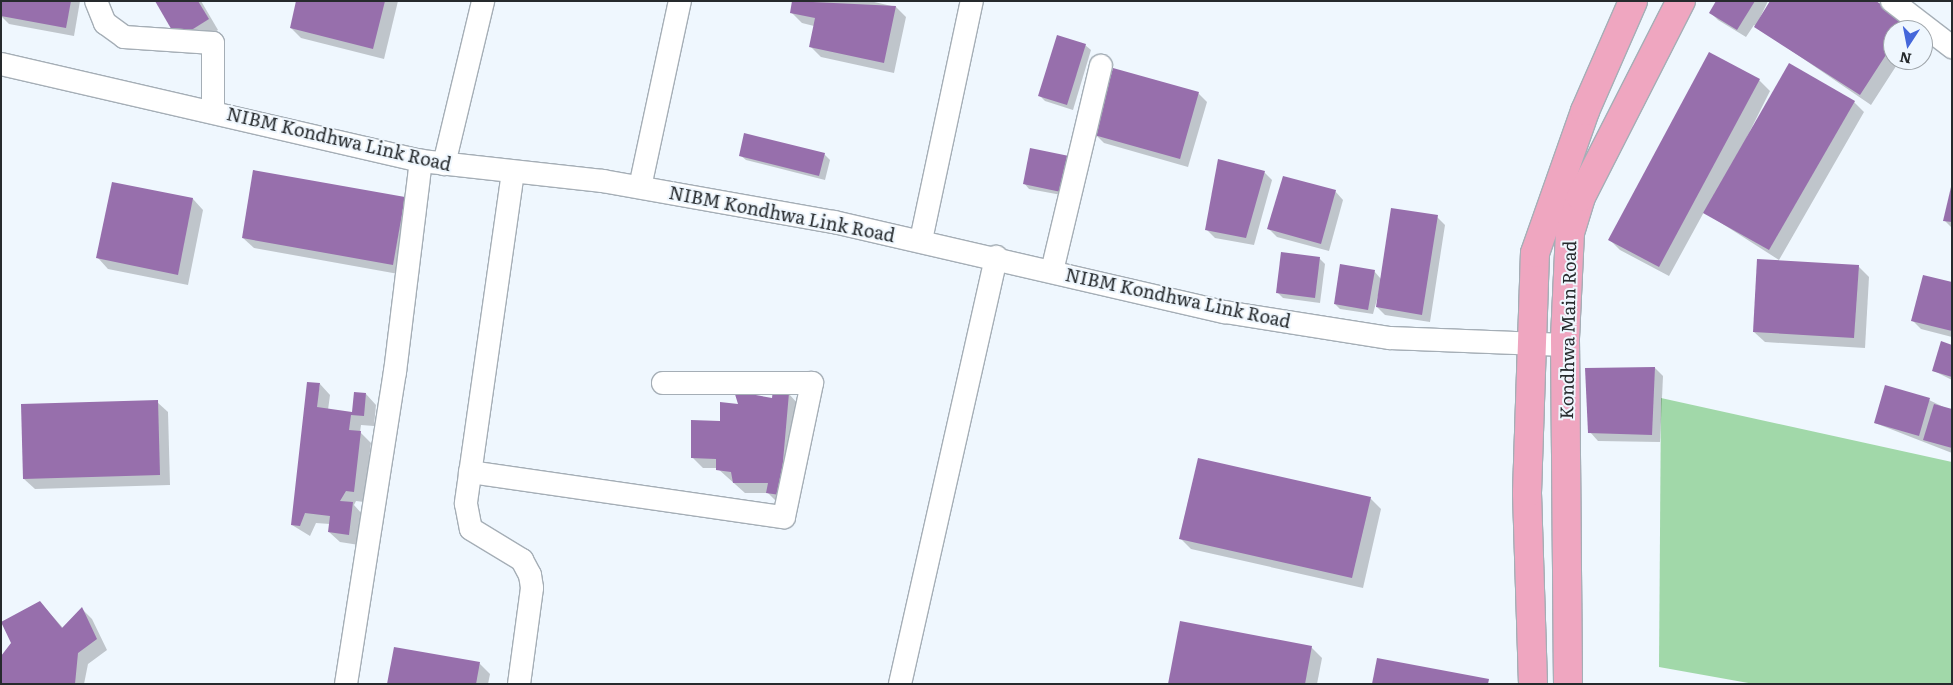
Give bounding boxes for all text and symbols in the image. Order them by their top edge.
north arrow [1883,20,1933,70]
text: N [1898,48,1913,70]
street label: NIBM Kondhwa Link Road [225,103,453,175]
street label: NIBM Kondhwa Link Road [667,181,897,247]
street label: Kondhwa Main Road [1556,240,1580,420]
street label: NIBM Kondhwa Link Road [1063,264,1293,332]

